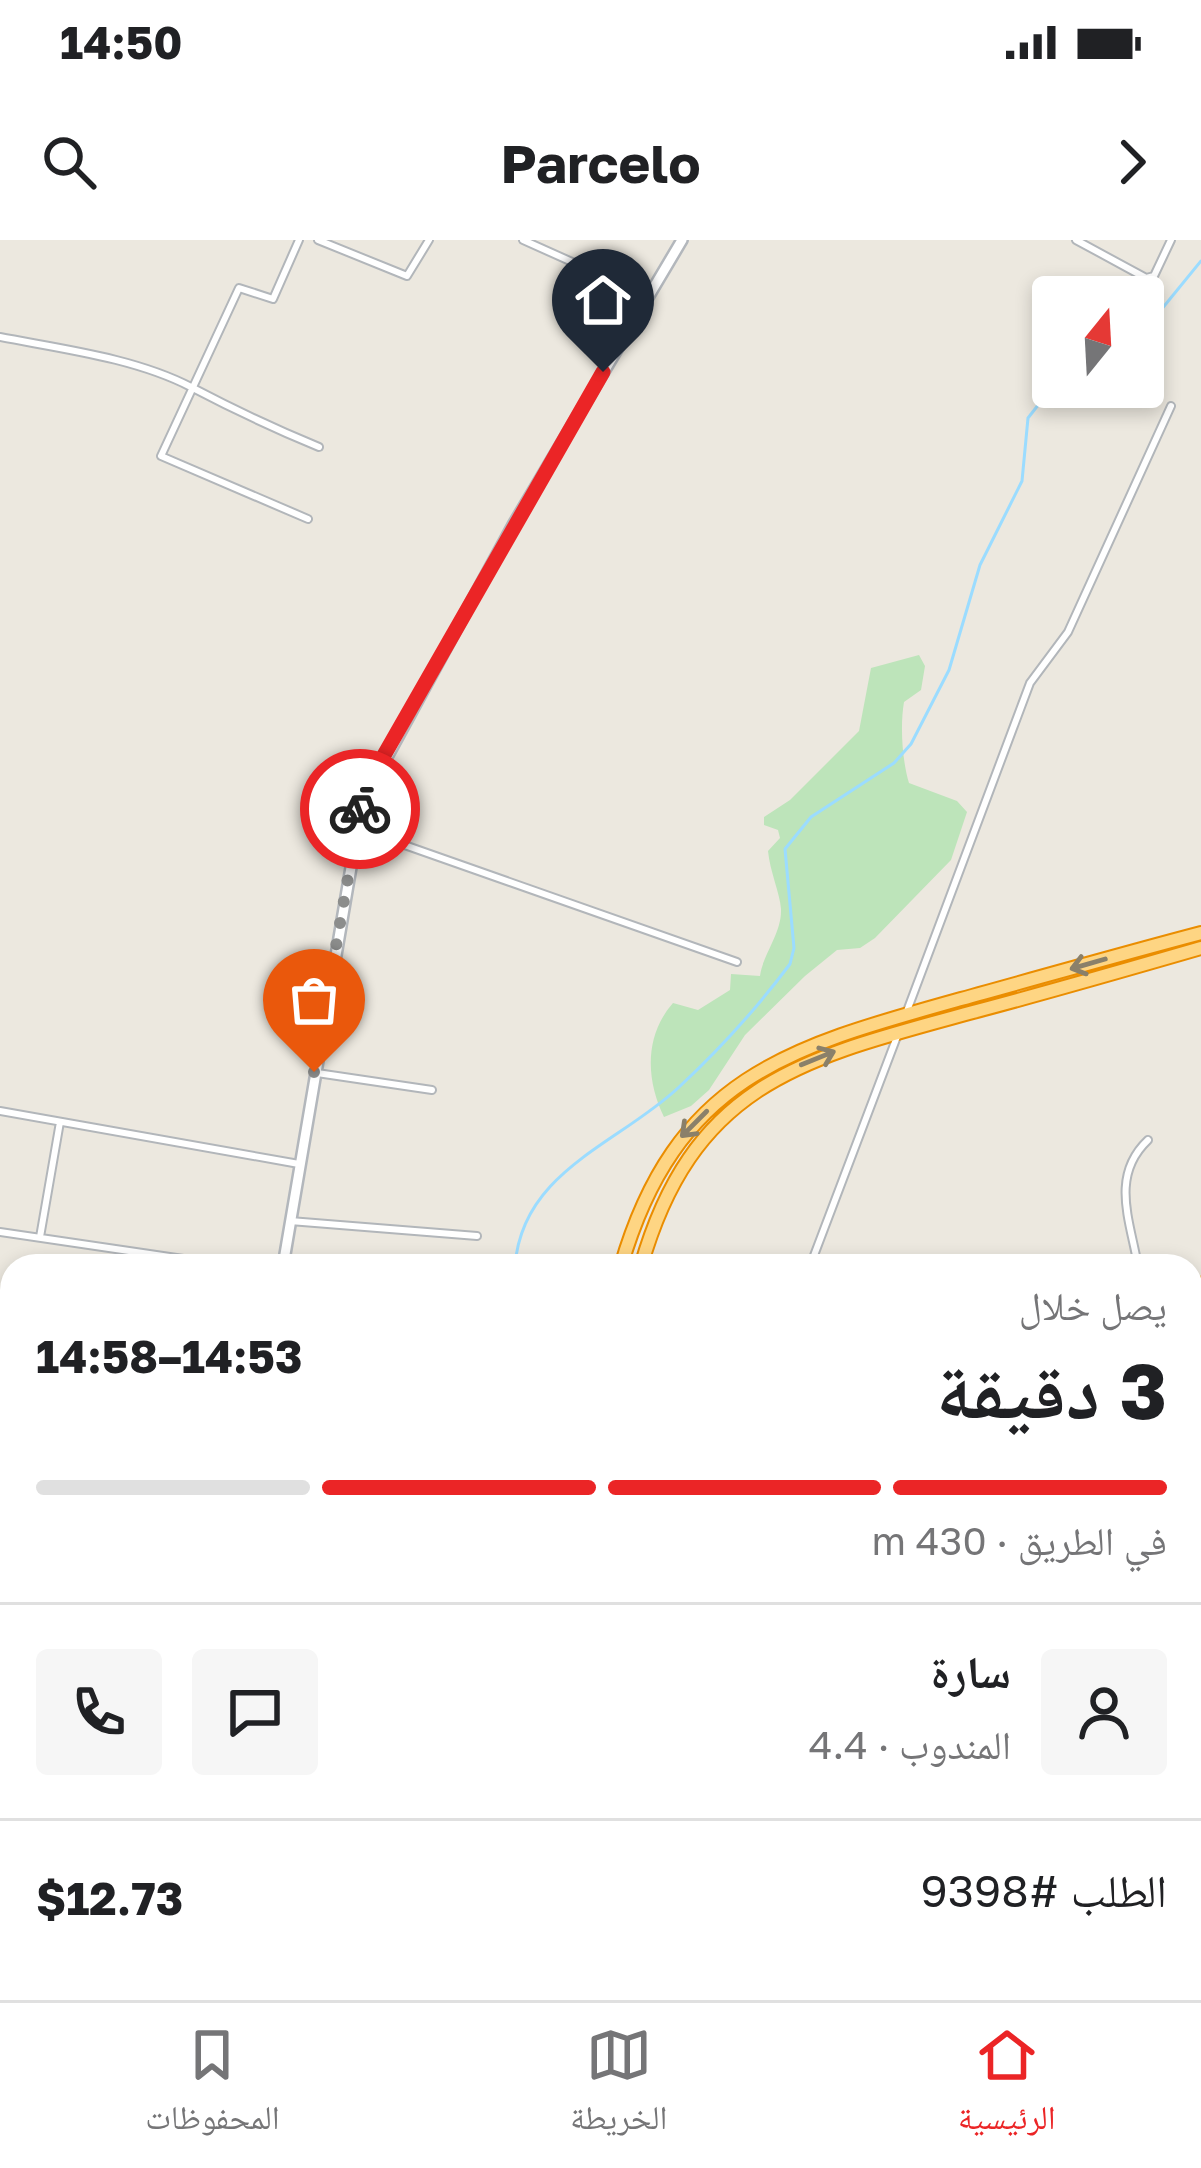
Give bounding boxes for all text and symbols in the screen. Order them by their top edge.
text: 14:50 [60,15,182,69]
icon: search [36,129,102,195]
icon: forward [1099,129,1165,195]
text: Parcelo [500,130,701,195]
pin [552,249,654,372]
icon: home [570,267,636,333]
north arrow [1032,276,1164,408]
map controls [1032,276,1164,408]
courier [300,749,420,869]
icon: bike [327,776,393,842]
pin [263,949,365,1072]
one-way arrow [1070,954,1108,976]
icon: bag [281,967,347,1033]
one-way arrow [798,1046,835,1067]
one-way arrow [680,1110,709,1138]
text: يصل خلال [1019,1282,1167,1329]
text: 14:53–14:58 [36,1329,302,1383]
text: 3 دقيقة [936,1343,1167,1436]
text: في الطريق · 430 m [872,1517,1167,1564]
text: سارة [930,1644,1011,1698]
button: phone [36,1649,162,1775]
button: chat [192,1649,318,1775]
button: person [1041,1649,1167,1775]
text: المندوب · 4.4 [809,1721,1011,1768]
text: الطلب #9398 [921,1863,1167,1917]
text: $12.73 [36,1871,183,1925]
tab: المحفوظات [145,2022,280,2150]
tab: الخريطة [570,2022,667,2150]
tab: الرئيسية [958,2022,1056,2150]

